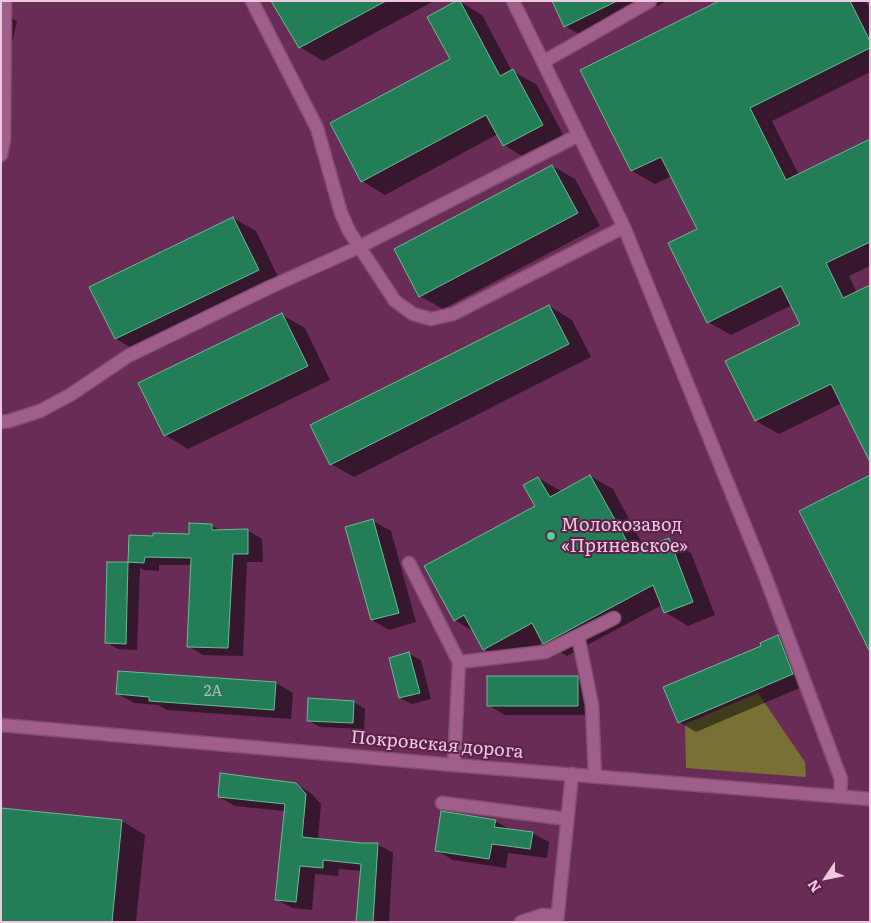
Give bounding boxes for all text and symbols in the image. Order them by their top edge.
place label: Молокозавод «Приневское» [561,515,688,558]
marker: Молокозавод «Приневское» [545,530,557,542]
house number: 2А [204,683,222,701]
street label: Покровская дорога [350,727,524,763]
north arrow [801,853,851,903]
text: N [802,876,825,897]

